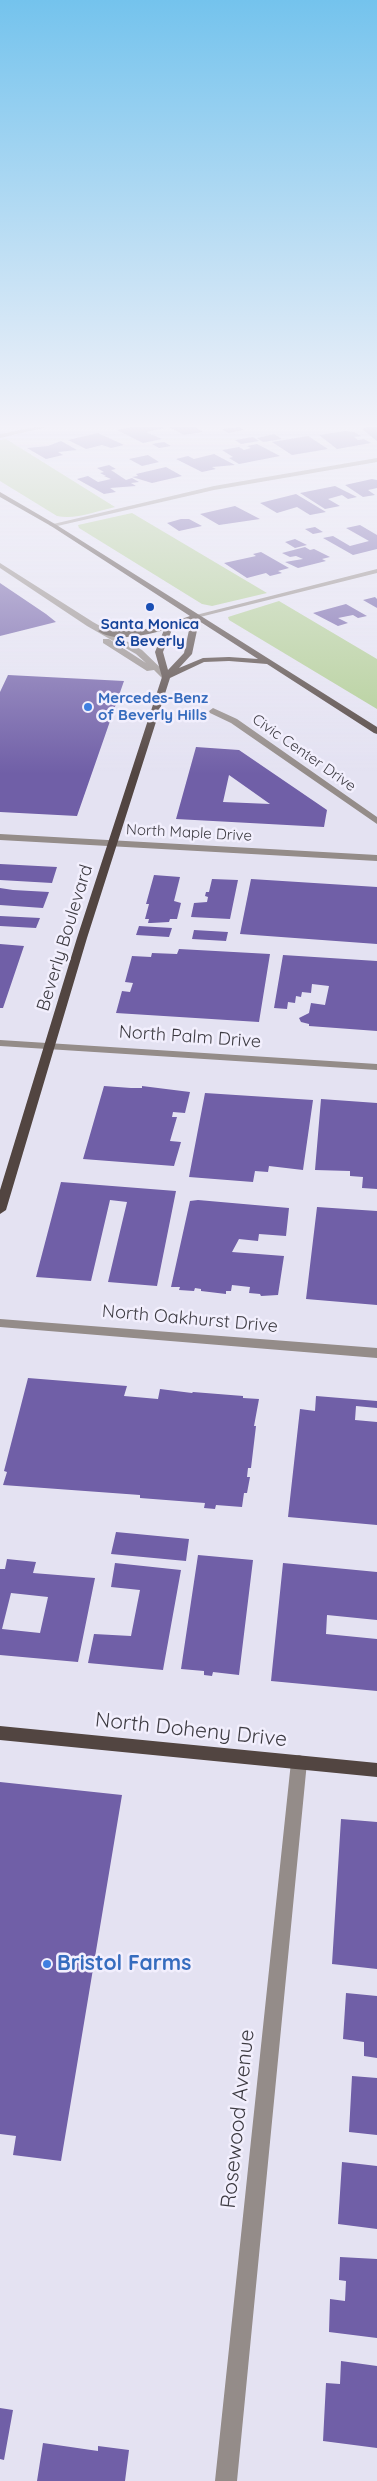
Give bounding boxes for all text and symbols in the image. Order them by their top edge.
marker: Santa Monica & Beverly [144,601,156,613]
place label: Santa Monica & Beverly [101,615,199,650]
place label: Mercedes-Benz of Beverly Hills [98,689,208,724]
marker: Mercedes-Benz of Beverly Hills [82,701,94,713]
street label: Civic Center Drive [249,711,359,795]
street label: North Maple Drive [126,821,252,845]
street label: Beverly Boulevard [32,862,98,1014]
street label: North Palm Drive [118,1021,262,1053]
street label: North Oakhurst Drive [101,1301,279,1337]
street label: North Doheny Drive [94,1707,288,1753]
place label: Bristol Farms [57,1951,191,1977]
marker: Bristol Farms [41,1958,53,1970]
street label: Rosewood Avenue [216,2028,260,2210]

